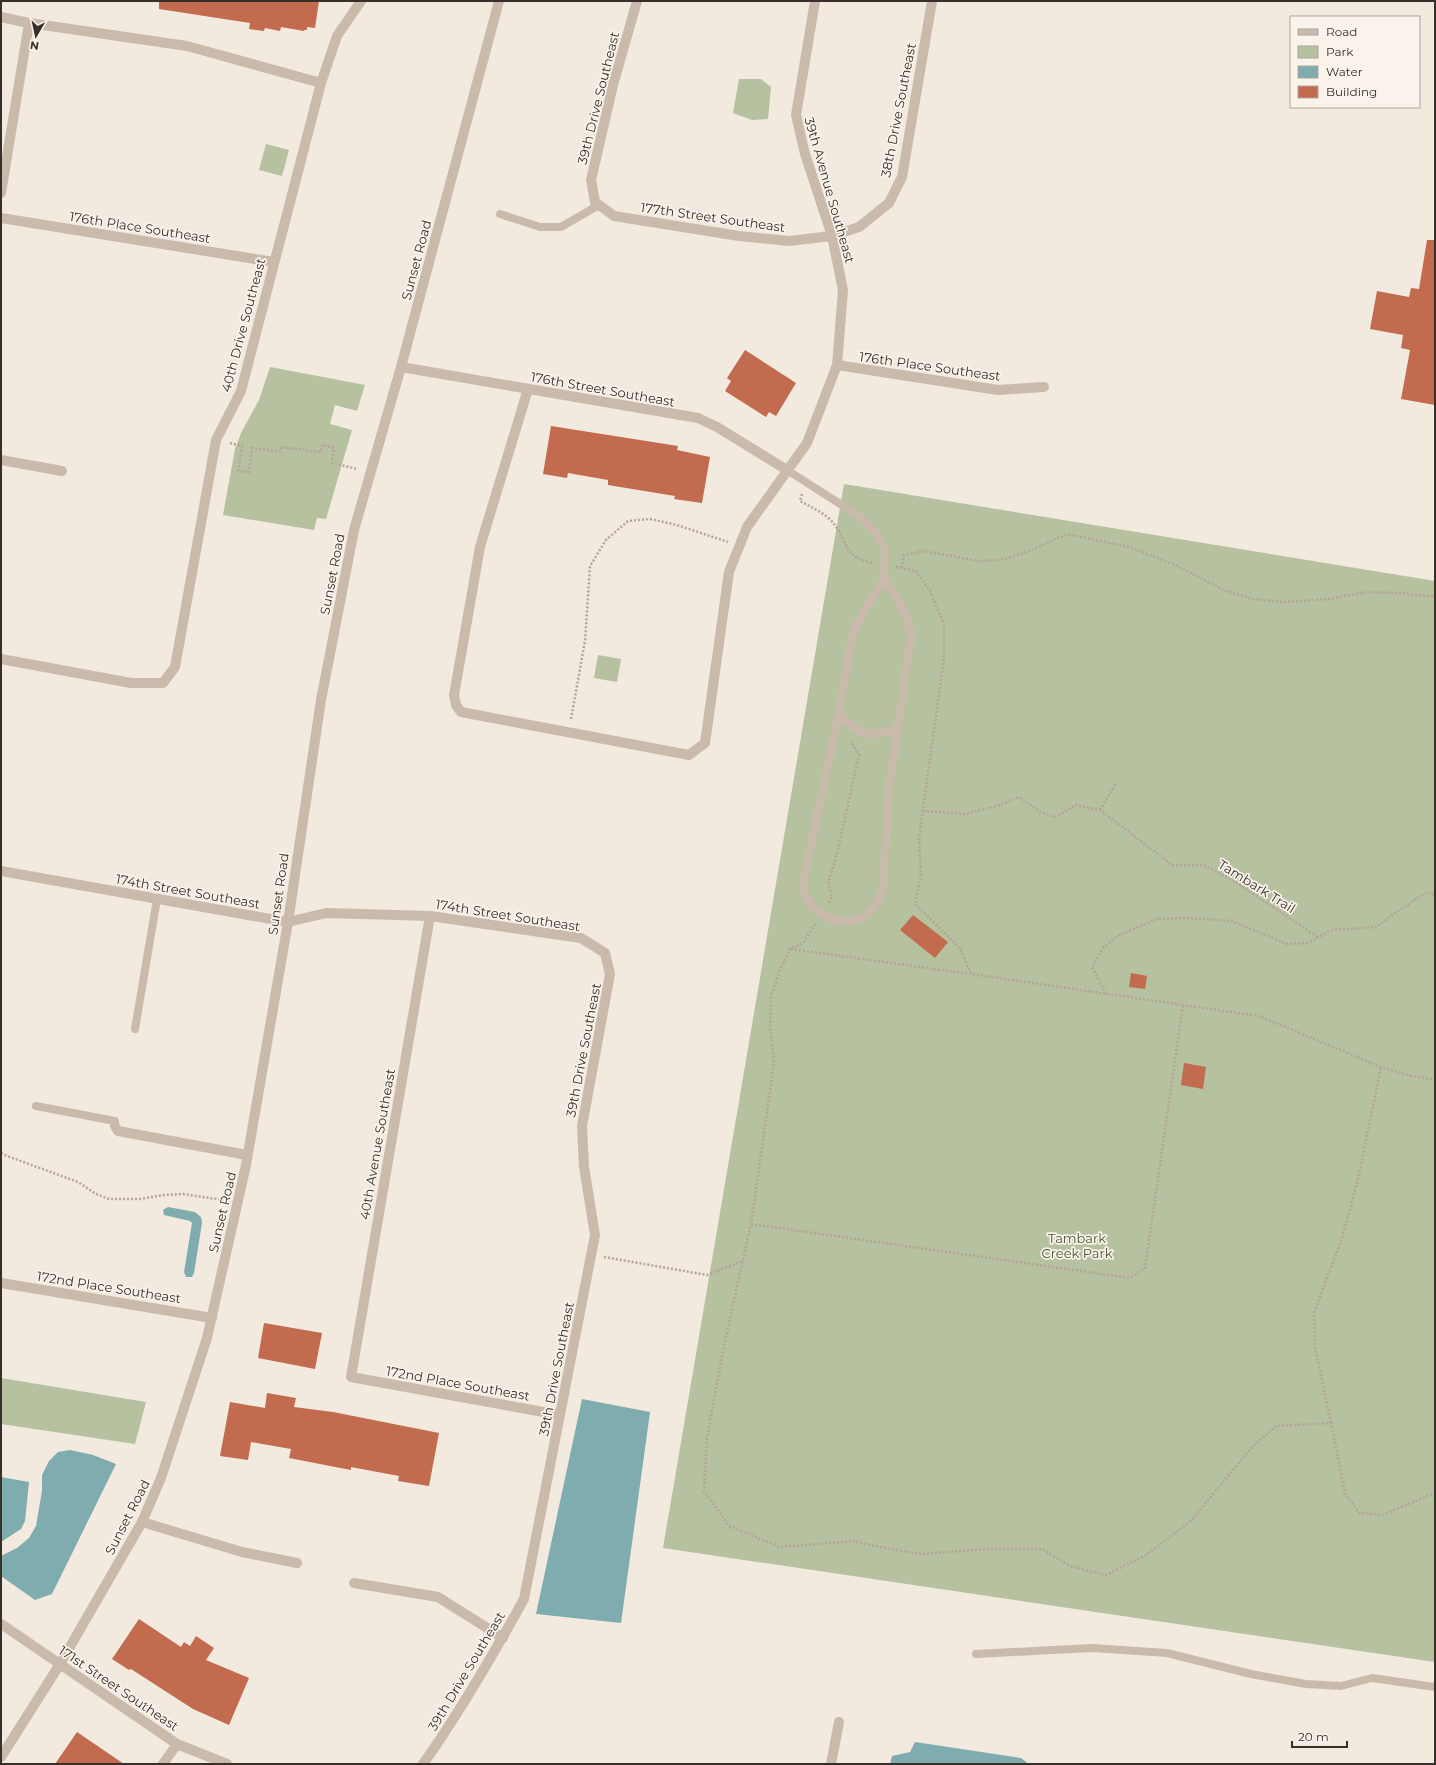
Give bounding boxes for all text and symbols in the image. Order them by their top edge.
north arrow [16,16,56,56]
legend [1290,16,1420,108]
text: Road [1326,24,1357,39]
street label: 39th Drive Southeast [574,30,622,166]
text: N [29,38,40,53]
street label: 38th Drive Southeast [877,42,919,178]
text: Park [1326,44,1354,59]
text: Water [1326,64,1363,79]
text: Building [1326,84,1377,99]
street label: 39th Avenue Southeast [801,115,859,265]
street label: 177th Street Southeast [640,199,786,235]
street label: 176th Place Southeast [68,208,212,246]
street label: Sunset Road [398,218,434,302]
street label: 40th Drive Southeast [217,256,269,394]
street label: 176th Place Southeast [858,348,1002,384]
street label: 176th Street Southeast [530,368,676,410]
street label: Sunset Road [316,532,348,616]
street label: Sunset Road [264,852,292,936]
street label: Tambark Trail [1215,856,1299,916]
street label: 174th Street Southeast [115,870,261,912]
street label: 174th Street Southeast [435,896,581,934]
street label: 39th Drive Southeast [562,982,604,1118]
street label: 40th Avenue Southeast [356,1067,398,1221]
street label: Sunset Road [205,1170,239,1254]
park label: Tambark Creek Park [1042,1230,1113,1261]
street label: 172nd Place Southeast [36,1268,182,1306]
street label: 39th Drive Southeast [535,1301,577,1437]
street label: 172nd Place Southeast [385,1362,531,1404]
street label: Sunset Road [101,1477,153,1557]
street label: 39th Drive Southeast [424,1608,508,1734]
street label: 171st Street Southeast [56,1642,182,1734]
scale bar [1292,1723,1347,1749]
text: 20 m [1298,1729,1329,1744]

